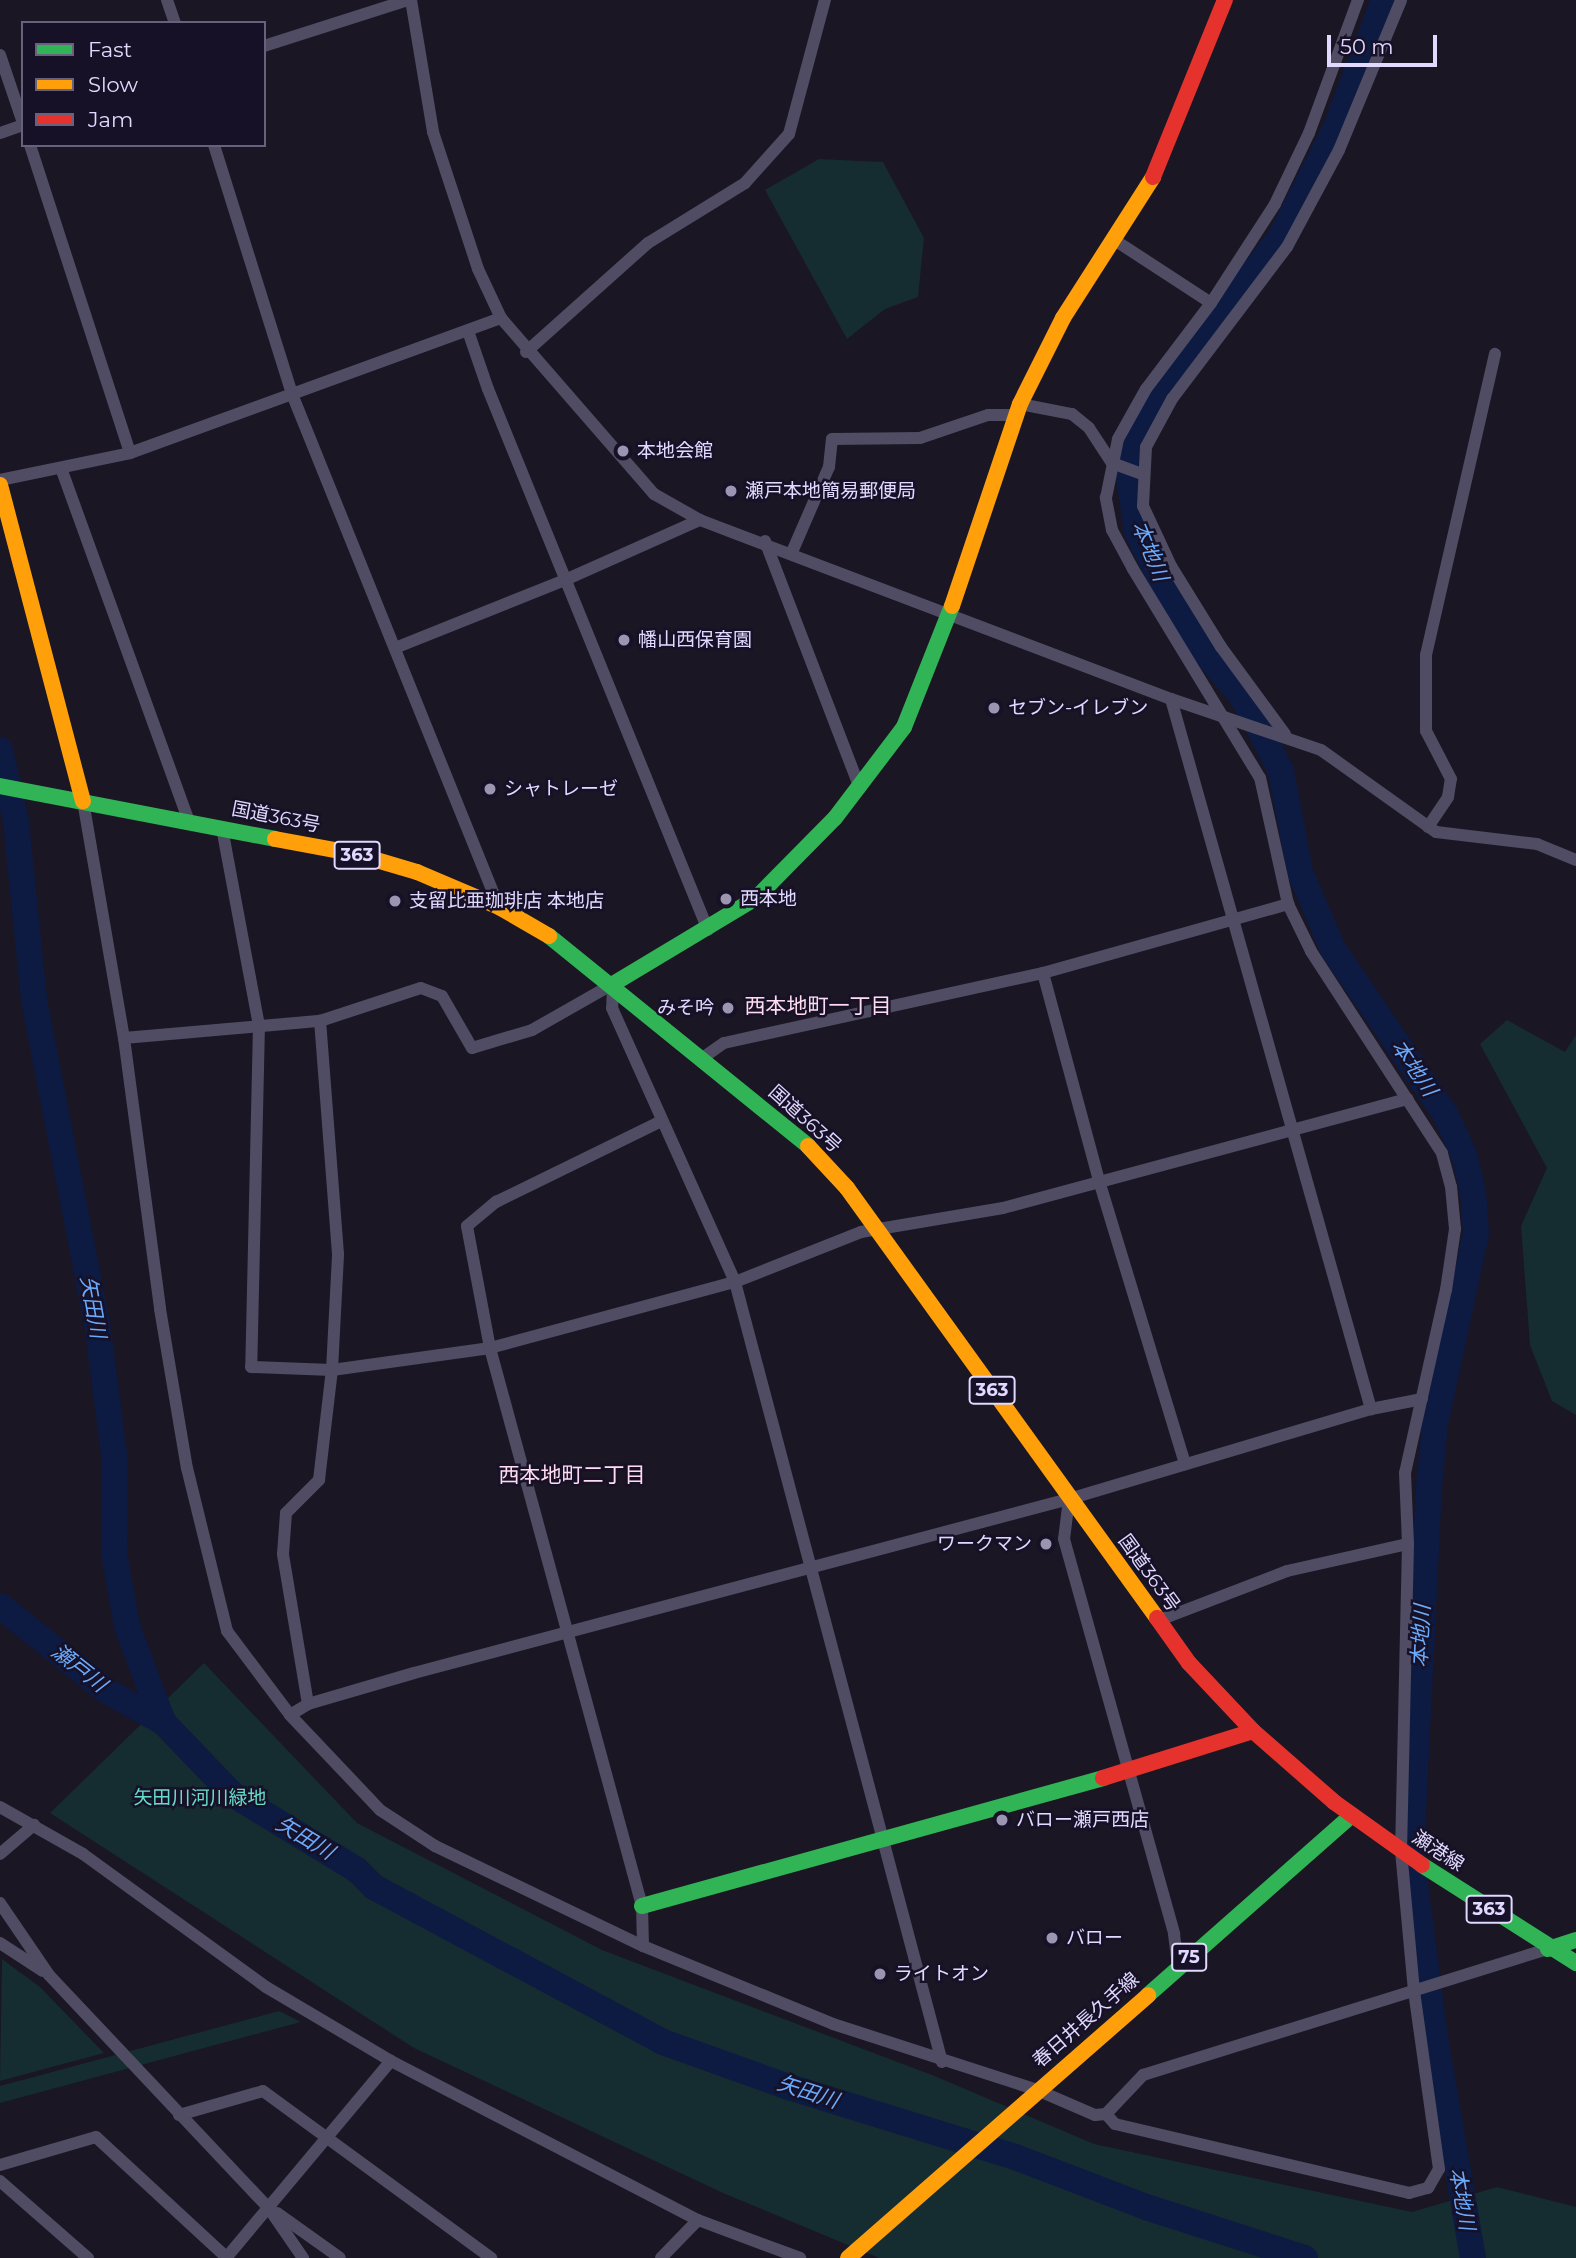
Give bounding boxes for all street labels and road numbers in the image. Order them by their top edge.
street label: 国道363号 [230,797,322,837]
road number: 363 [332,840,382,870]
street label: 国道363号 [764,1080,846,1158]
road number: 363 [968,1376,1016,1405]
street label: 国道363号 [1113,1530,1185,1616]
street label: 瀬港線 [1408,1826,1468,1876]
road number: 363 [1464,1895,1514,1924]
road number: 75 [1170,1942,1208,1971]
street label: 春日井長久手線 [1028,1968,1144,2072]

